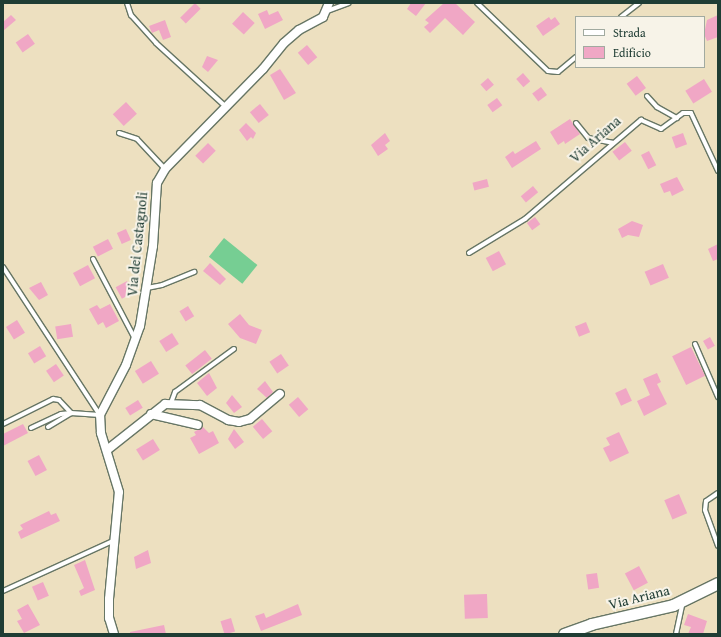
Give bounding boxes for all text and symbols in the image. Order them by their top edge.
legend [575,16,705,68]
text: Strada [613,24,646,41]
text: Edificio [613,44,651,61]
street label: Via Ariana [566,112,624,166]
street label: Via dei Castagnoli [123,191,151,297]
street label: Via Ariana [607,581,671,613]

